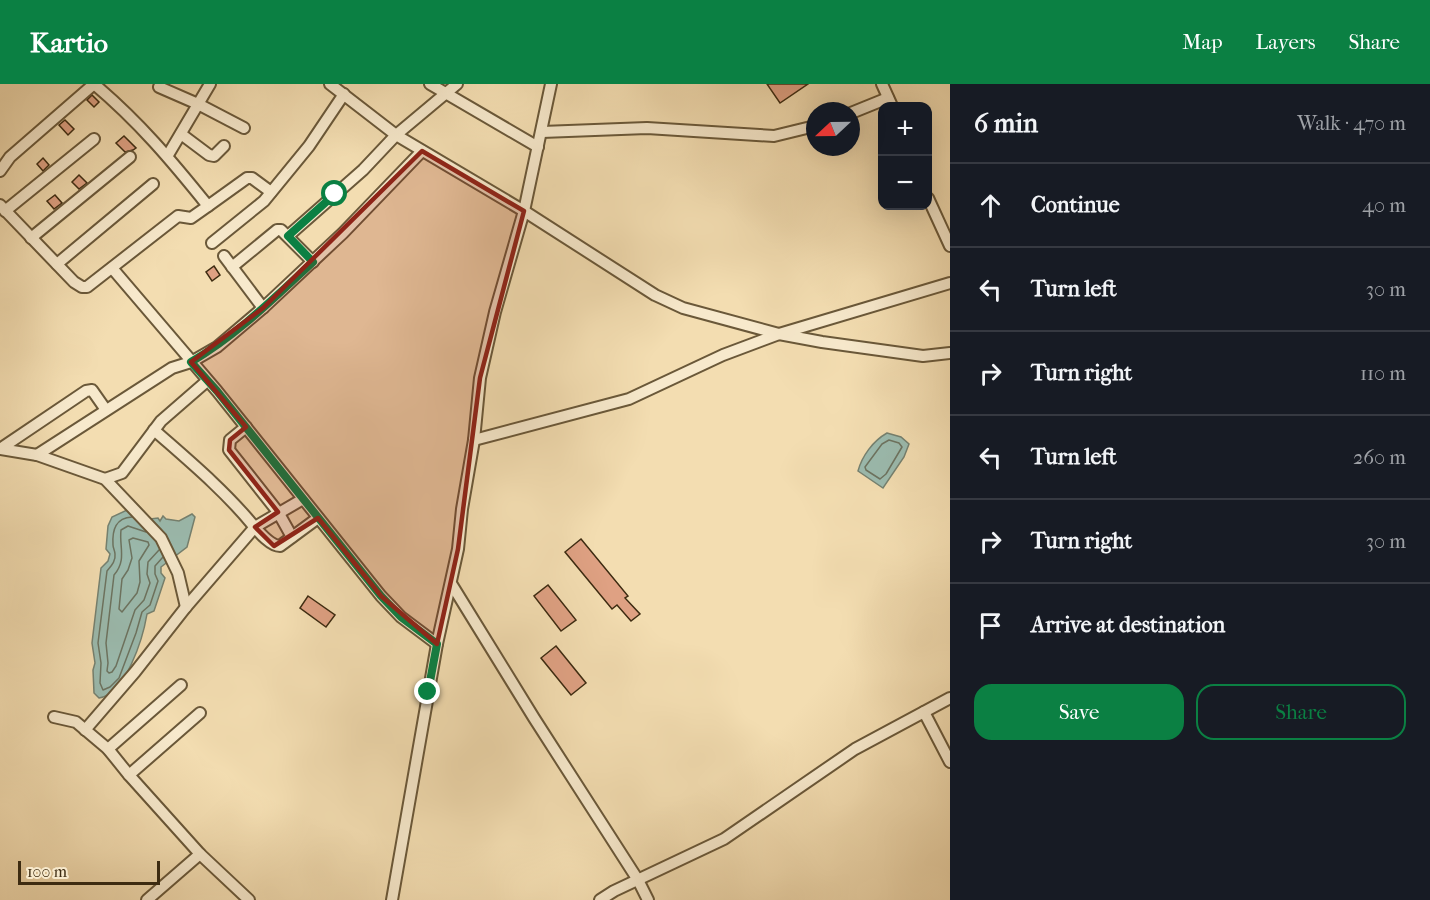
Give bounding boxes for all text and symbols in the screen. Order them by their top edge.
text: Kartio [30,26,108,59]
text: Map [1182,30,1223,54]
text: Layers [1256,30,1315,54]
text: Share [1348,30,1400,54]
north arrow [806,102,860,156]
map controls [878,102,932,210]
button: + [878,102,932,156]
text: 6 min [974,108,1038,139]
text: Walk · 470 m [1297,112,1406,135]
button: − [878,156,932,210]
route start [321,180,347,206]
icon: ahead [974,189,1007,222]
text: Continue [1031,192,1120,218]
text: 40 m [1362,194,1406,217]
icon: left [974,273,1007,306]
text: Turn left [1031,276,1117,302]
text: 30 m [1366,278,1406,301]
icon: right [974,357,1007,390]
text: Turn right [1031,360,1132,386]
text: 110 m [1360,362,1406,385]
icon: left [974,441,1007,474]
text: Turn left [1031,444,1117,470]
text: 260 m [1353,446,1406,469]
icon: right [974,525,1007,558]
text: Turn right [1031,528,1132,554]
text: 30 m [1366,530,1406,553]
icon: arrive [974,609,1007,642]
text: Arrive at destination [1031,612,1225,638]
route end [414,678,440,704]
button: Save [974,684,1184,740]
button: Share [1196,684,1406,740]
scale bar [18,858,160,886]
text: 100 m [27,862,67,881]

